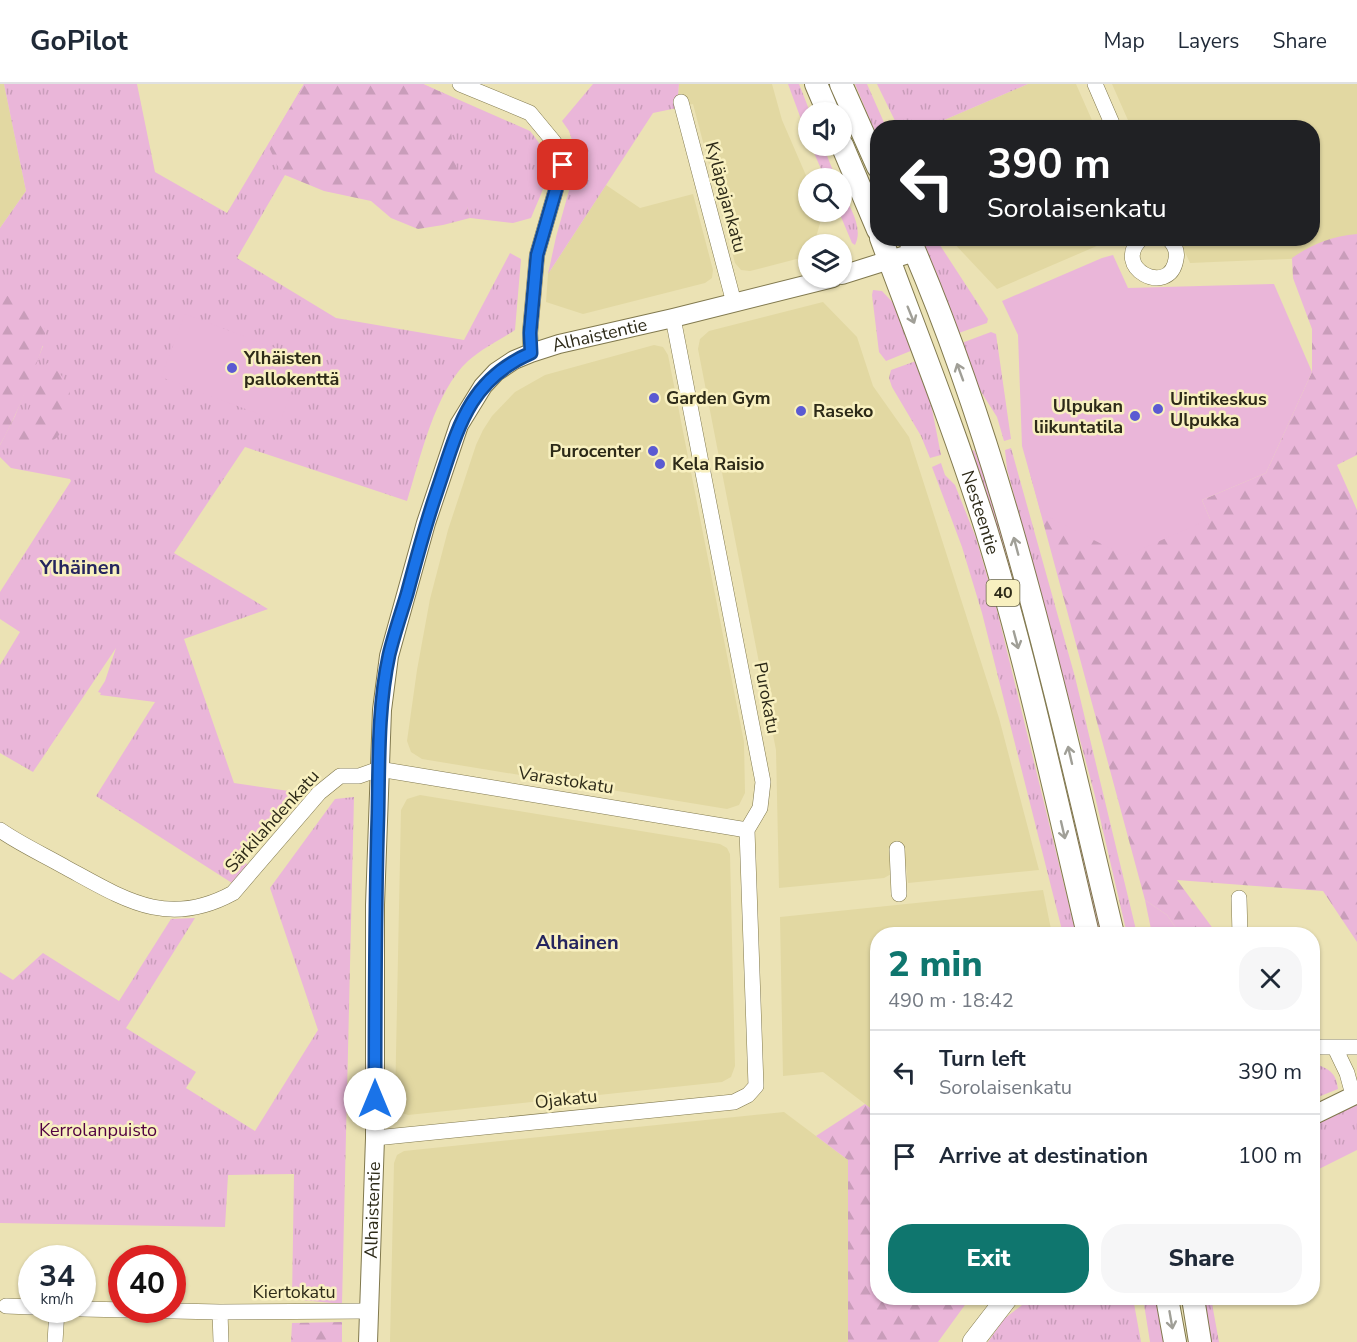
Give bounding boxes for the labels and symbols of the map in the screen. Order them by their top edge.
pin [537,139,588,190]
street label: Kyläpajankatu [700,139,752,255]
one-way arrow [906,306,917,324]
street label: Alhaistentie [549,312,649,358]
place label: Ylhäisten pallokenttä [243,346,339,391]
marker: Ylhäisten pallokenttä [225,361,239,375]
one-way arrow [954,364,965,382]
place label: Garden Gym [666,386,770,410]
place label: Uintikeskus Ulpukka [1170,387,1267,432]
marker: Garden Gym [647,391,661,405]
place label: Ulpukan liikuntatila [1034,394,1123,439]
place label: Raseko [813,399,873,423]
marker: Uintikeskus Ulpukka [1151,402,1165,416]
marker: Raseko [794,404,808,418]
marker: Ulpukan liikuntatila [1128,409,1142,423]
place label: Purocenter [549,439,641,463]
marker: Purocenter [646,444,660,458]
place label: Kela Raisio [672,452,764,476]
marker: Kela Raisio [653,457,667,471]
street label: Nesteentie [956,467,1005,557]
one-way arrow [1010,537,1021,556]
district label: Ylhäinen [39,554,120,581]
road number: 40 [986,580,1020,606]
one-way arrow [1011,631,1023,650]
street label: Purokatu [748,660,786,736]
one-way arrow [1064,746,1075,765]
street label: Varastokatu [516,760,616,799]
street label: Särkilahdenkatu [219,764,325,878]
one-way arrow [1058,820,1069,839]
district label: Alhainen [535,929,619,956]
position arrow [343,1067,407,1131]
street label: Ojakatu [534,1084,598,1114]
park label: Kerrolanpuisto [39,1118,157,1142]
street label: Alhaistentie [359,1161,386,1259]
speed limit sign: 40 [108,1245,186,1323]
street label: Kiertokatu [253,1280,336,1304]
one-way arrow [1166,1309,1177,1329]

